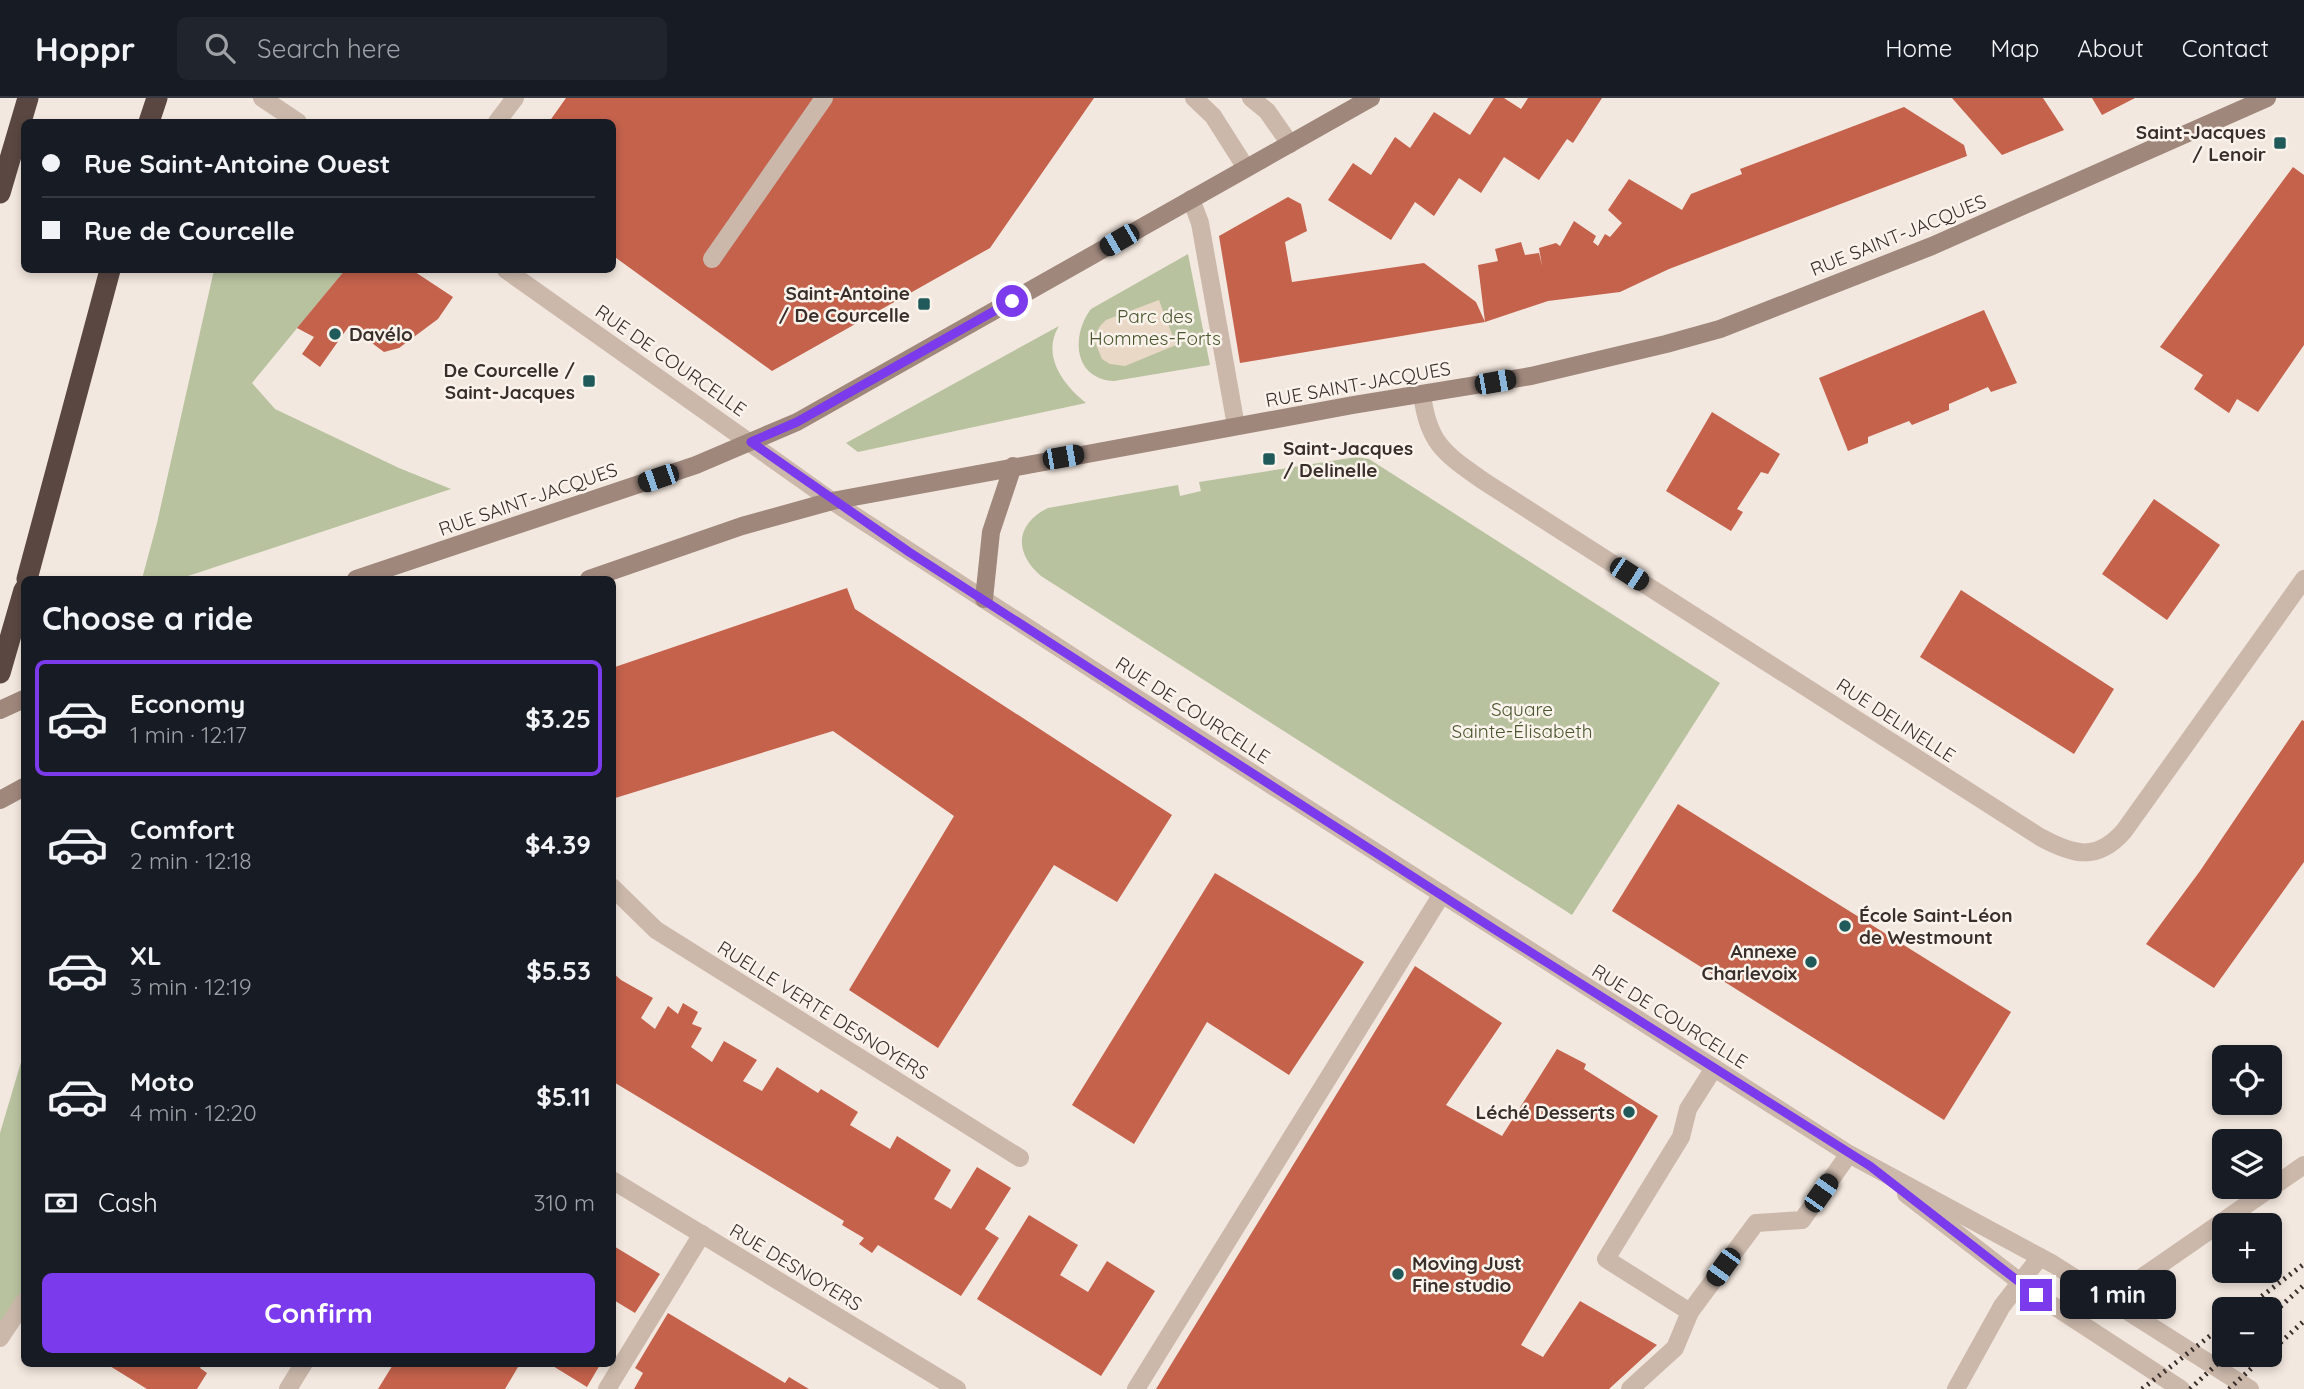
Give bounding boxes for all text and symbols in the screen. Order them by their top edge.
search box [177,17,667,80]
text: Hoppr [35,28,135,69]
icon: search [201,29,239,67]
text: Search here [257,32,401,65]
text: Home [1885,33,1952,63]
text: Map [1990,33,2039,63]
text: About [2077,33,2144,63]
text: Contact [2182,33,2269,63]
place label: Saint-Jacques / Lenoir [2136,120,2266,166]
marker: Saint-Jacques / Lenoir [2272,135,2288,151]
text: Rue Saint-Antoine Ouest [84,147,391,180]
street label: RUE SAINT-JACQUES [1807,189,1989,281]
text: Rue de Courcelle [84,214,295,247]
car [1096,220,1143,260]
place label: Saint-Antoine / De Courcelle [779,281,910,327]
route start [996,285,1028,317]
marker: Saint-Antoine / De Courcelle [916,296,932,312]
street label: RUE DE COURCELLE [591,299,751,421]
park label: Parc des Hommes-Forts [1089,304,1221,350]
place label: Davélo [349,322,413,346]
marker: Davélo [327,326,343,342]
street label: RUE SAINT-JACQUES [1264,356,1452,412]
place label: De Courcelle / Saint-Jacques [444,358,575,404]
car [1473,368,1518,396]
marker: De Courcelle / Saint-Jacques [581,373,597,389]
place label: Saint-Jacques / Delinelle [1283,436,1413,482]
car [1041,443,1086,471]
marker: Saint-Jacques / Delinelle [1261,451,1277,467]
street label: RUE SAINT-JACQUES [435,457,621,541]
car [635,461,682,495]
car [1606,554,1653,594]
text: Choose a ride [42,598,254,638]
street label: RUE DE COURCELLE [1111,651,1275,769]
street label: RUE DELINELLE [1832,673,1960,767]
icon: car [46,687,109,750]
text: Economy [130,687,245,720]
park label: Square Sainte-Élisabeth [1451,697,1593,743]
text: $3.25 [525,702,591,735]
text: 1 min · 12:17 [130,720,247,749]
icon: car [46,813,109,876]
text: Comfort [130,813,235,846]
text: $4.39 [525,828,591,861]
text: 2 min · 12:18 [130,846,252,875]
place label: École Saint-Léon de Westmount [1859,903,2013,949]
marker: École Saint-Léon de Westmount [1837,918,1853,934]
street label: RUELLE VERTE DESNOYERS [713,935,933,1085]
icon: car [46,939,109,1002]
text: XL [130,939,162,972]
place label: Annexe Charlevoix [1702,939,1797,985]
text: $5.53 [526,954,591,987]
marker: Annexe Charlevoix [1803,954,1819,970]
street label: RUE DE COURCELLE [1588,958,1752,1074]
text: 3 min · 12:19 [130,972,251,1001]
map controls [2212,1045,2282,1367]
button: locate [2212,1045,2282,1115]
icon: car [46,1065,109,1128]
text: Moto [130,1065,194,1098]
text: $5.11 [536,1080,591,1113]
text: 4 min · 12:20 [130,1098,257,1127]
place label: Léché Desserts [1476,1100,1615,1124]
marker: Léché Desserts [1621,1104,1637,1120]
button: layers [2212,1129,2282,1199]
car [1801,1170,1842,1216]
icon: cash [42,1184,80,1222]
text: Cash [98,1186,158,1219]
text: 310 m [533,1188,595,1217]
button: + [2212,1213,2282,1283]
street label: RUE DESNOYERS [726,1218,866,1316]
car [1703,1244,1744,1290]
place label: Moving Just Fine studio [1412,1251,1522,1297]
marker: Moving Just Fine studio [1390,1266,1406,1282]
callout: 1 min [2060,1270,2176,1320]
button: Confirm [42,1273,595,1353]
route end [2020,1279,2052,1311]
text: 1 min [2090,1280,2146,1309]
button: − [2212,1297,2282,1367]

